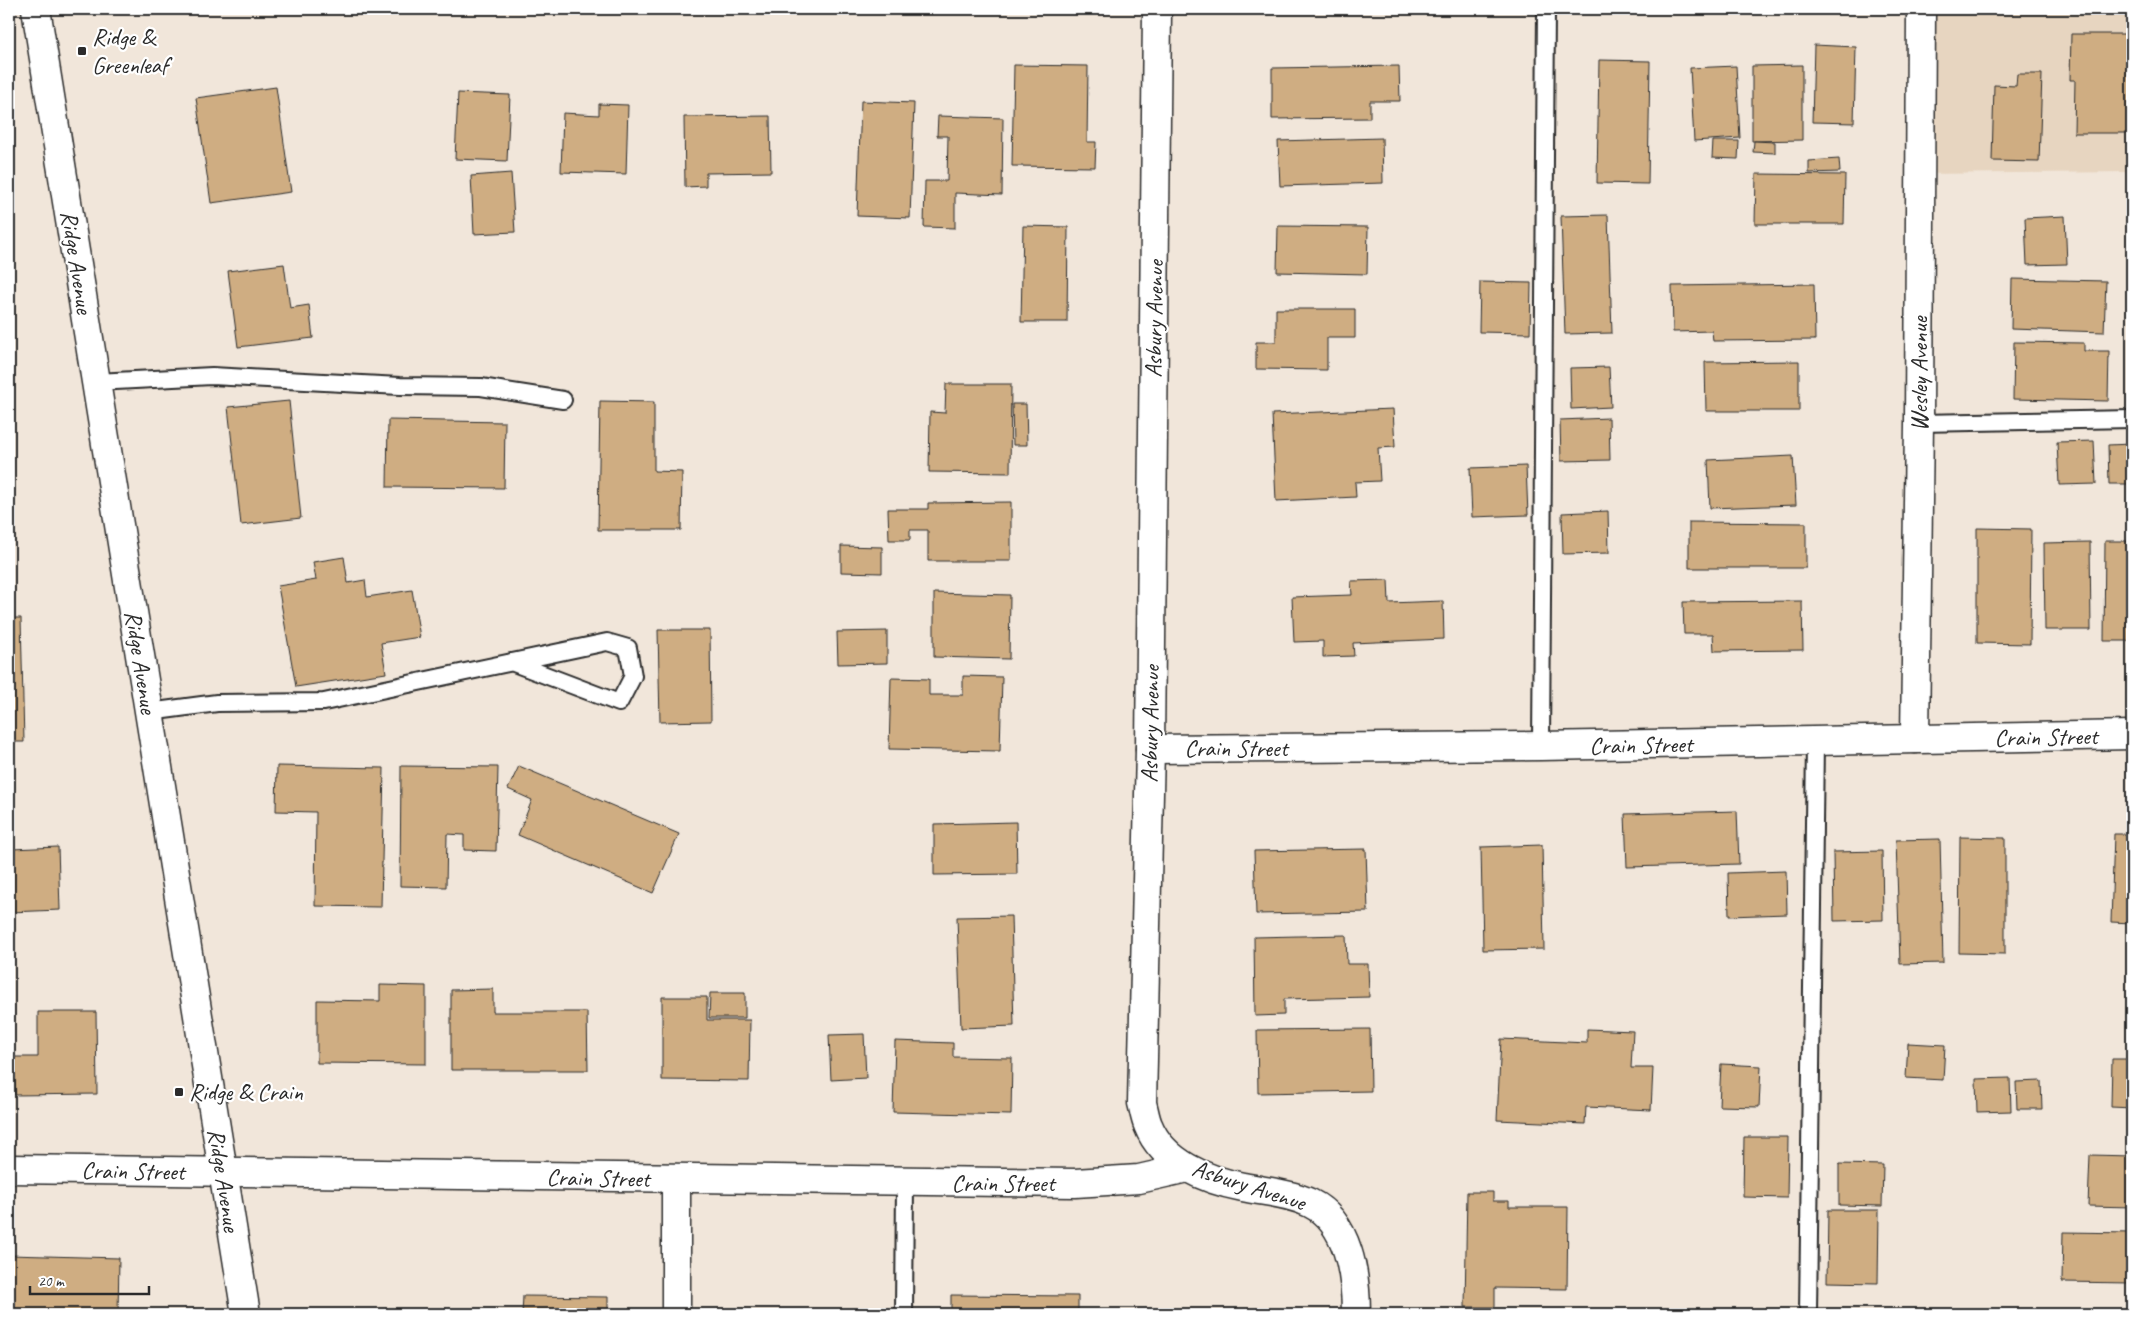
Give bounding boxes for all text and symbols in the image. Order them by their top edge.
place label: Ridge & Greenleaf [92,22,173,80]
marker: Ridge & Greenleaf [76,45,88,57]
street label: Ridge Avenue [54,208,100,318]
street label: Asbury Avenue [1138,258,1170,378]
street label: Wesley Avenue [1904,315,1934,431]
street label: Ridge Avenue [118,608,164,718]
street label: Asbury Avenue [1134,663,1166,783]
street label: Crain Street [1994,721,2100,753]
street label: Crain Street [1589,729,1695,761]
street label: Crain Street [1184,733,1290,763]
place label: Ridge & Crain [189,1077,303,1107]
marker: Ridge & Crain [173,1086,185,1098]
street label: Ridge Avenue [201,1126,247,1236]
street label: Asbury Avenue [1189,1153,1311,1218]
street label: Crain Street [81,1155,187,1187]
street label: Crain Street [546,1162,652,1194]
street label: Crain Street [951,1168,1057,1198]
scale bar [30,1263,149,1295]
text: 20 m [38,1272,65,1291]

